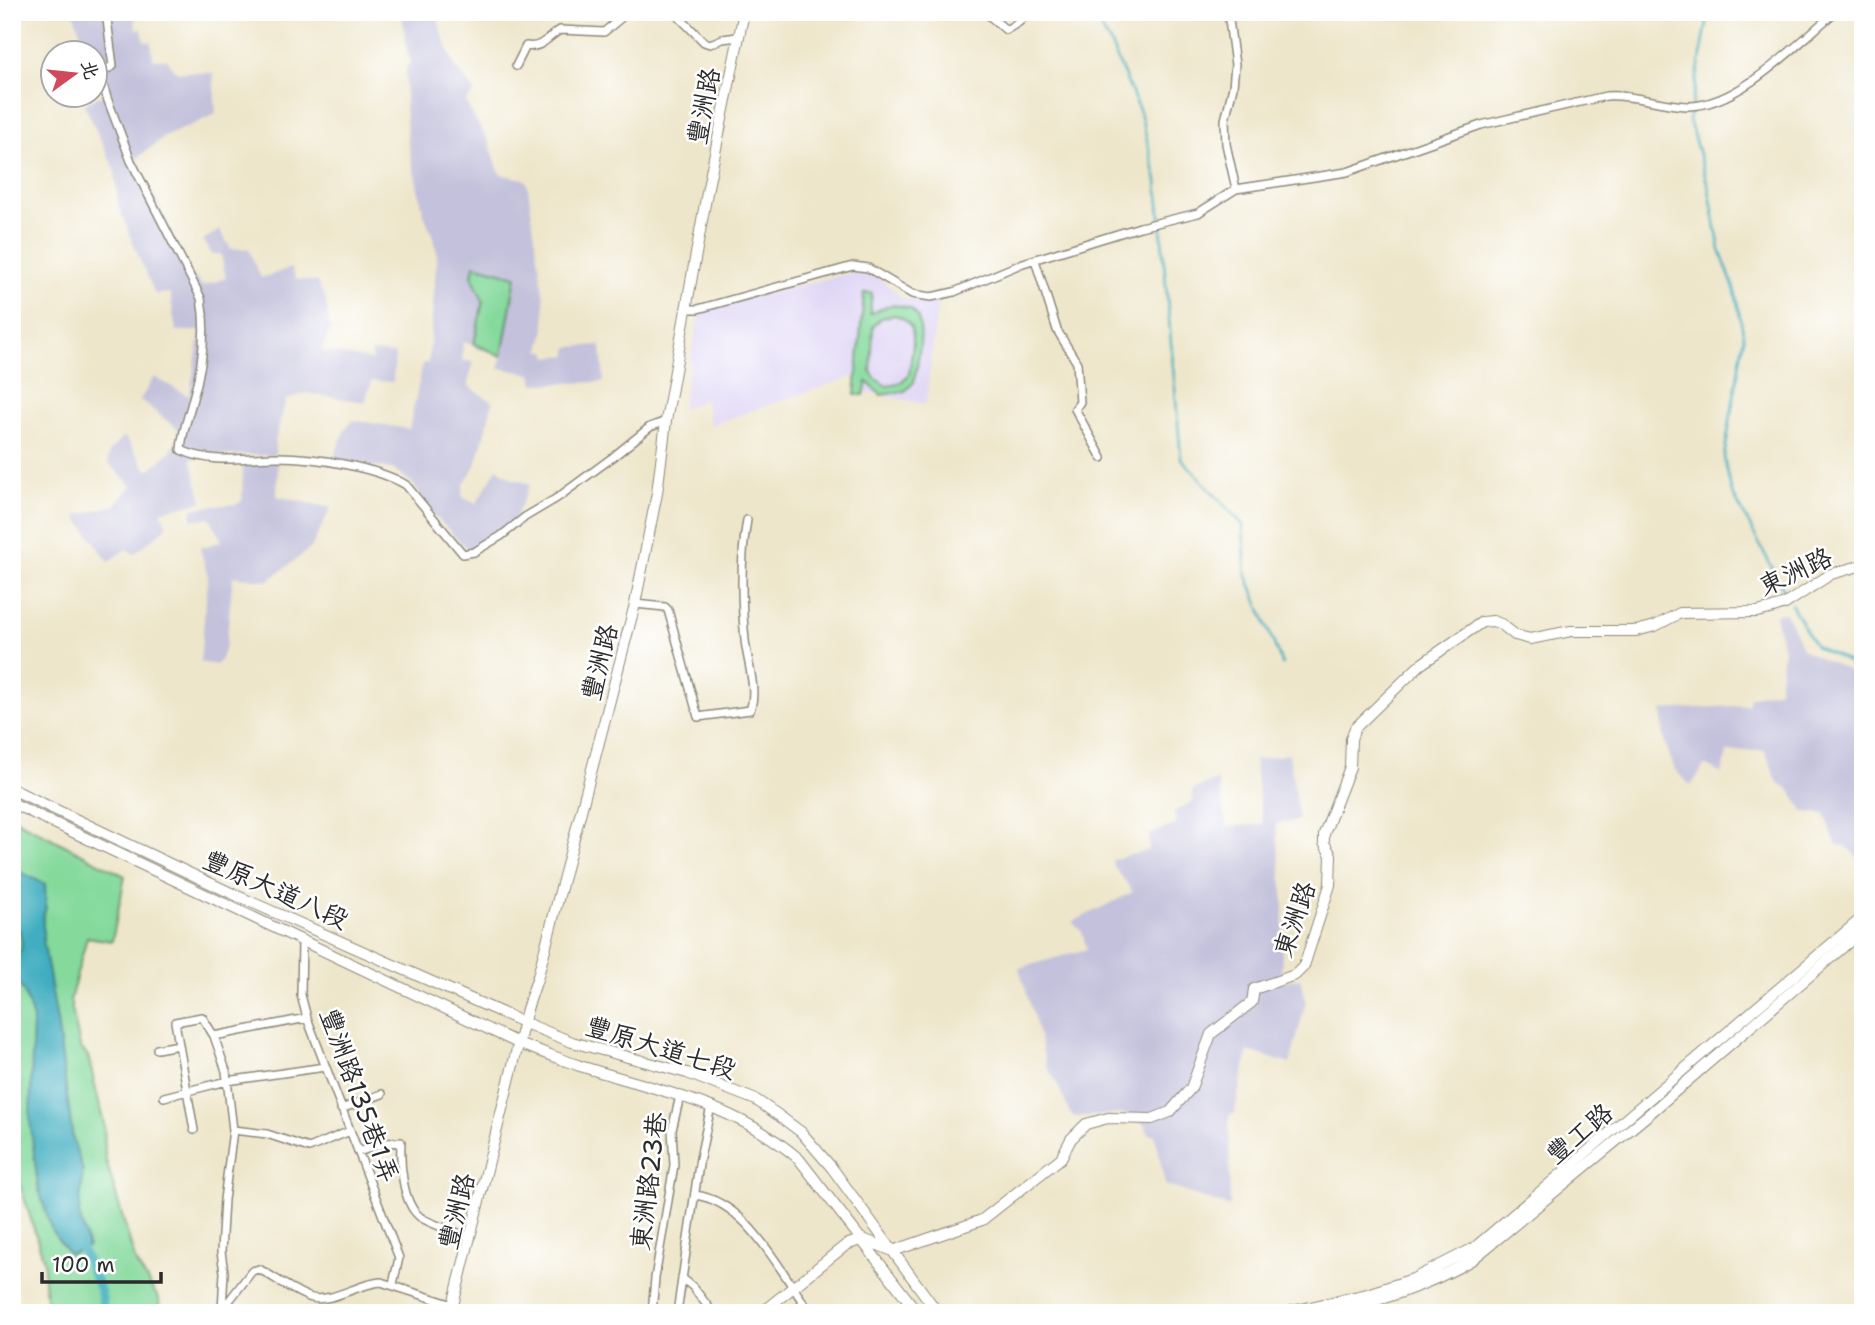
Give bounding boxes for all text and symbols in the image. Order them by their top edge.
north arrow [38,38,108,108]
text: 北 [75,57,104,82]
street label: 豐洲路 [678,64,728,148]
street label: 東洲路 [1752,539,1838,603]
street label: 豐洲路 [573,620,625,704]
street label: 豐原大道八段 [198,841,354,937]
street label: 東洲路 [1265,876,1323,962]
street label: 豐洲路135巷1弄 [312,1003,408,1187]
street label: 豐原大道七段 [581,1007,741,1087]
street label: 豐工路 [1538,1095,1620,1171]
street label: 東洲路23巷 [622,1110,674,1252]
street label: 豐洲路 [430,1169,482,1253]
scale bar [42,1241,161,1285]
text: 100 m [52,1251,115,1279]

